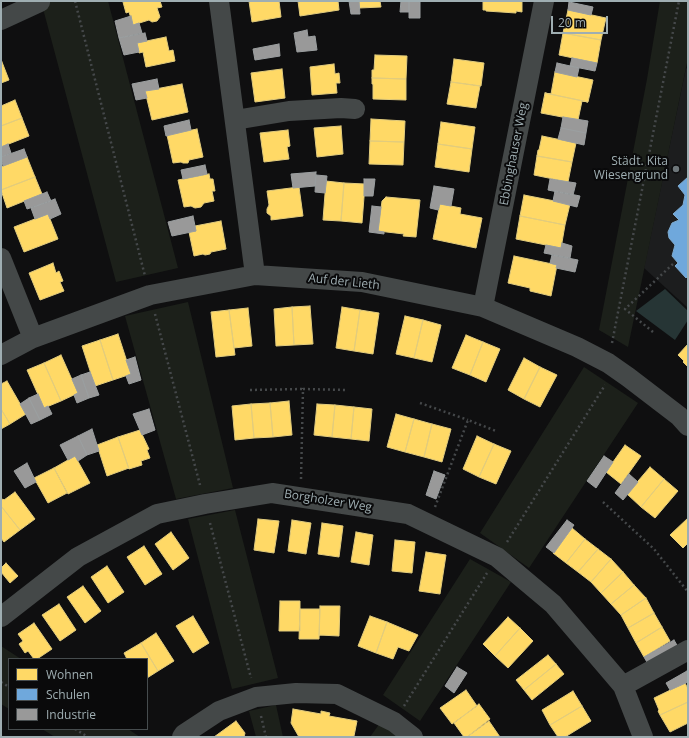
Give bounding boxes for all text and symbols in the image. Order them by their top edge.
scale bar [553,8,610,34]
text: 20 m [558,14,586,31]
street label: Ebbinghauser Weg [497,101,531,207]
place label: Städt. Kita Wiesengrund [594,155,668,183]
marker: Städt. Kita Wiesengrund [671,164,681,174]
street label: Auf der Lieth [308,271,380,293]
street label: Borgholzer Weg [283,487,373,515]
legend [8,658,148,730]
text: Wohnen [46,666,93,683]
text: Schulen [46,686,90,703]
text: Industrie [46,706,96,723]

